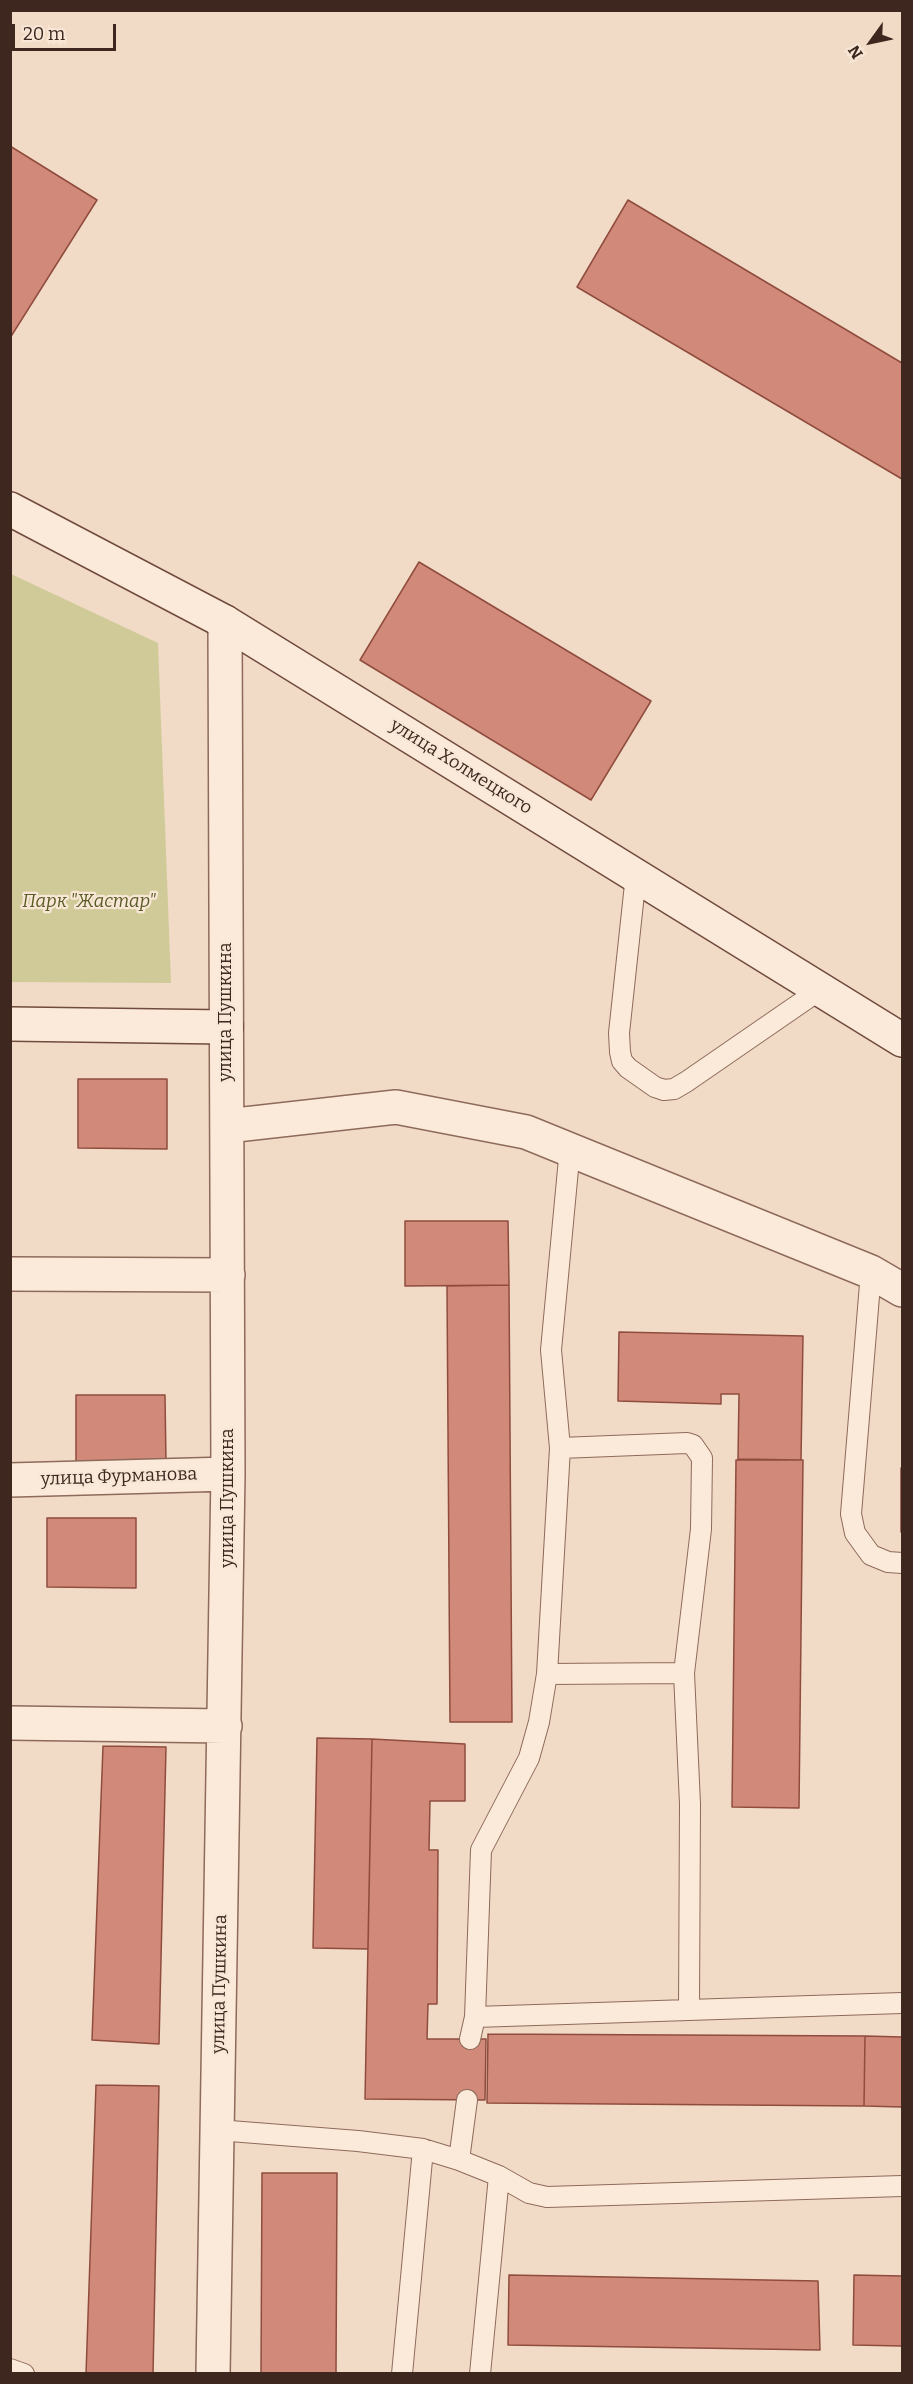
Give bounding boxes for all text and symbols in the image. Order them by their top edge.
scale bar [15,12,118,50]
north arrow [841,12,901,72]
text: 20 m [23,23,65,45]
text: N [844,42,867,62]
street label: улица Холмецкого [386,715,536,819]
park label: Парк "Жастар" [22,891,156,913]
street label: улица Пушкина [215,942,237,1082]
street label: улица Пушкина [217,1428,239,1568]
street label: улица Фурманова [40,1463,198,1491]
street label: улица Пушкина [208,1914,232,2054]

